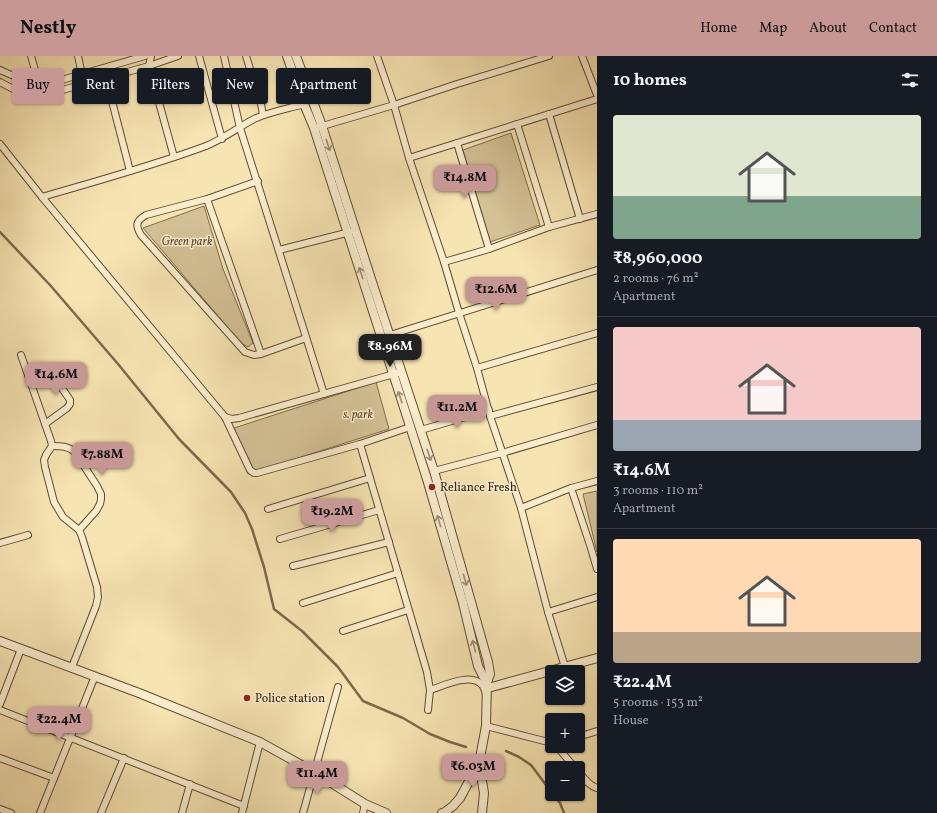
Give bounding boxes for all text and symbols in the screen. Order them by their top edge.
text: Nestly [20,15,76,41]
text: Home [700,19,737,38]
text: Map [759,19,787,38]
text: About [809,19,847,38]
text: Contact [869,19,917,38]
chip: Buy [12,68,64,104]
chip: Rent [72,68,129,104]
chip: Filters [137,68,204,104]
chip: New [212,68,268,104]
chip: Apartment [276,68,371,104]
text: 10 homes [613,69,687,92]
icon: filters [899,69,921,91]
one-way arrow [325,139,333,151]
icon: home [731,141,803,213]
pin: ₹14.8M [432,165,498,199]
text: ₹14.8M [443,169,487,187]
park label: Green park [162,234,213,250]
text: ₹8,960,000 [613,247,703,270]
one-way arrow [357,267,364,280]
text: 2 rooms · 76 m² [613,270,698,288]
pin: ₹12.6M [463,277,529,311]
text: ₹12.6M [475,281,517,299]
text: Apartment [613,288,676,306]
pin: ₹8.96M [357,334,423,368]
text: ₹8.96M [368,338,412,356]
icon: home [731,353,803,425]
pin: ₹14.6M [23,362,89,396]
text: ₹14.6M [34,366,78,384]
one-way arrow [396,391,403,404]
pin: ₹11.2M [424,395,490,429]
text: ₹11.2M [437,399,477,417]
park label: s. park [343,407,374,423]
pin: ₹7.88M [69,442,135,476]
text: ₹7.88M [81,446,123,464]
one-way arrow [426,449,433,462]
text: ₹14.6M [613,459,670,482]
place label: Reliance Fresh [440,480,517,496]
marker: Reliance Fresh [427,482,437,492]
text: 3 rooms · 110 m² [613,482,703,500]
pin: ₹19.2M [299,499,365,533]
text: Apartment [613,500,676,518]
text: ₹19.2M [311,503,353,521]
one-way arrow [435,515,442,528]
icon: home [731,565,803,637]
one-way arrow [462,574,469,587]
one-way arrow [469,640,477,653]
map controls [545,665,585,801]
button: layers [545,665,585,705]
text: ₹22.4M [613,671,672,694]
place label: Police station [255,691,325,707]
marker: Police station [242,693,252,703]
text: 5 rooms · 153 m² [613,694,703,712]
pin: ₹22.4M [26,707,92,741]
text: ₹22.4M [37,711,81,729]
text: House [613,712,649,730]
button: + [545,713,585,753]
pin: ₹6.03M [440,754,506,788]
text: ₹6.03M [450,758,496,776]
pin: ₹11.4M [284,761,350,795]
button: − [545,761,585,801]
text: ₹11.4M [296,765,338,783]

